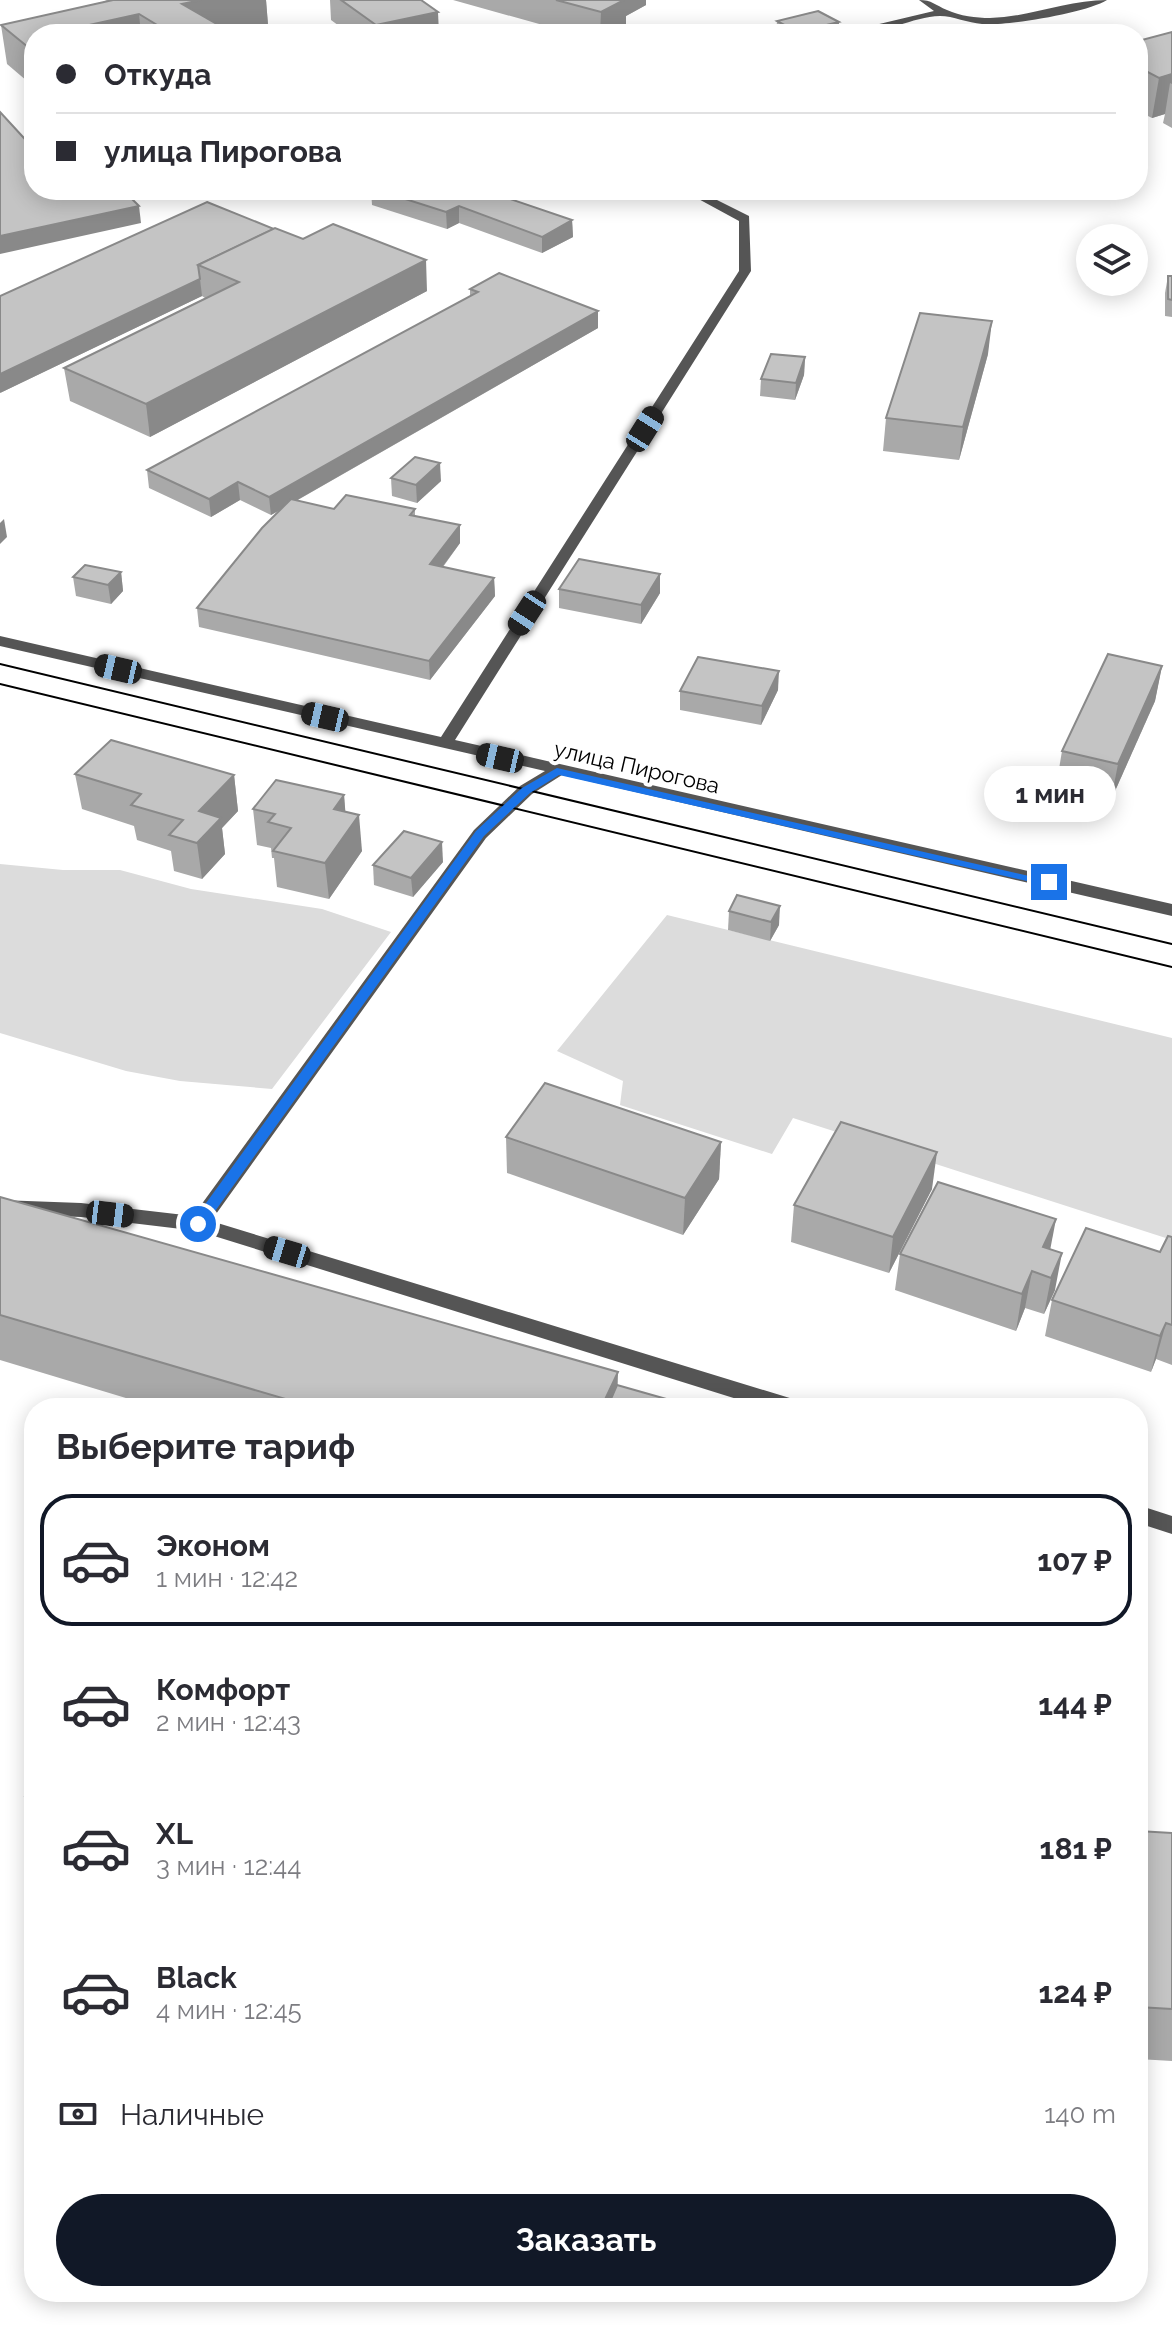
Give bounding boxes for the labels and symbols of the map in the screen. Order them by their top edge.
car [622,402,668,456]
car [504,586,550,640]
car [92,652,144,686]
car [299,700,351,734]
street label: улица Пирогова [552,735,722,799]
car [474,741,526,775]
callout: 1 мин [983,766,1115,822]
route end [1031,864,1067,900]
car [85,1199,135,1229]
route start [180,1206,216,1242]
car [261,1234,313,1270]

